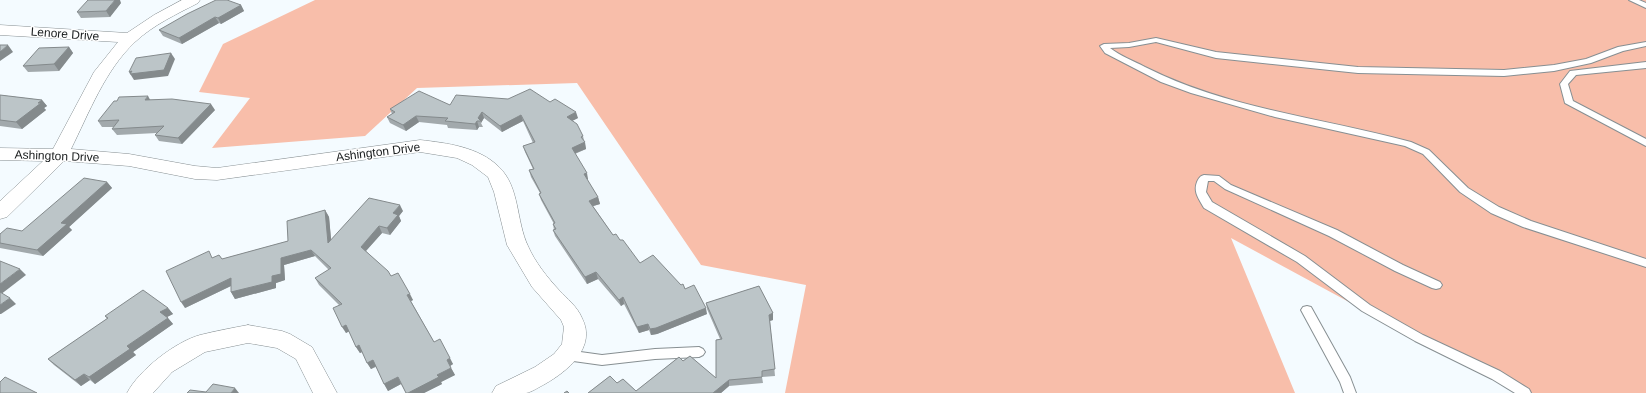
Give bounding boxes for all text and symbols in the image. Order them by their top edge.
street label: Lenore Drive [30,25,100,43]
street label: Ashington Drive [335,140,421,164]
street label: Ashington Drive [14,148,100,164]

